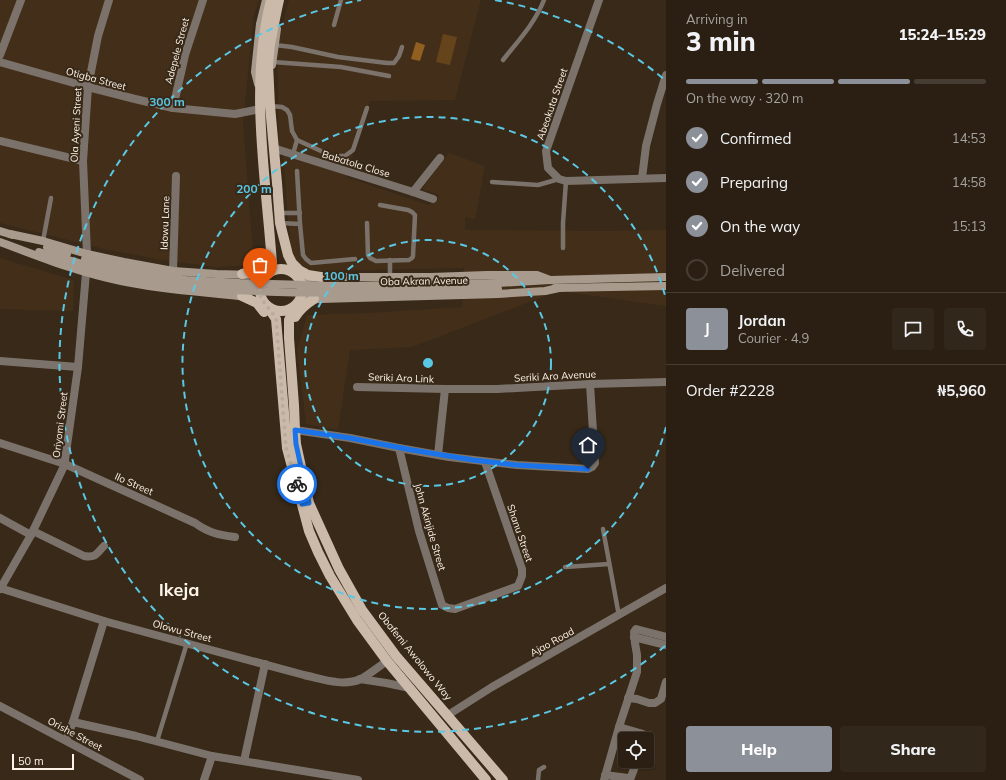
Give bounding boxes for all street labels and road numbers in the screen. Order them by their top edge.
street label: Adepele Street [162,16,192,86]
street label: Otigba Street [64,65,128,93]
street label: Abeokuta Street [534,66,571,142]
street label: Ola Ayeni Street [68,87,84,163]
street label: Babatola Close [320,148,392,180]
street label: Idowu Lane [158,196,172,250]
street label: Oba Akran Avenue [380,274,468,288]
street label: Seriki Aro Avenue [514,367,596,385]
street label: Seriki Aro Link [368,370,435,386]
street label: Oriyomi Street [50,391,71,459]
street label: Ilo Street [113,470,156,498]
street label: John Akinjide Street [411,482,449,573]
street label: Shanu Street [504,503,536,564]
street label: Obafemi Awolowo Way [375,609,455,704]
street label: Olowu Street [151,617,213,645]
street label: Ajao Road [528,625,576,659]
street label: Orishe Street [45,714,105,754]

